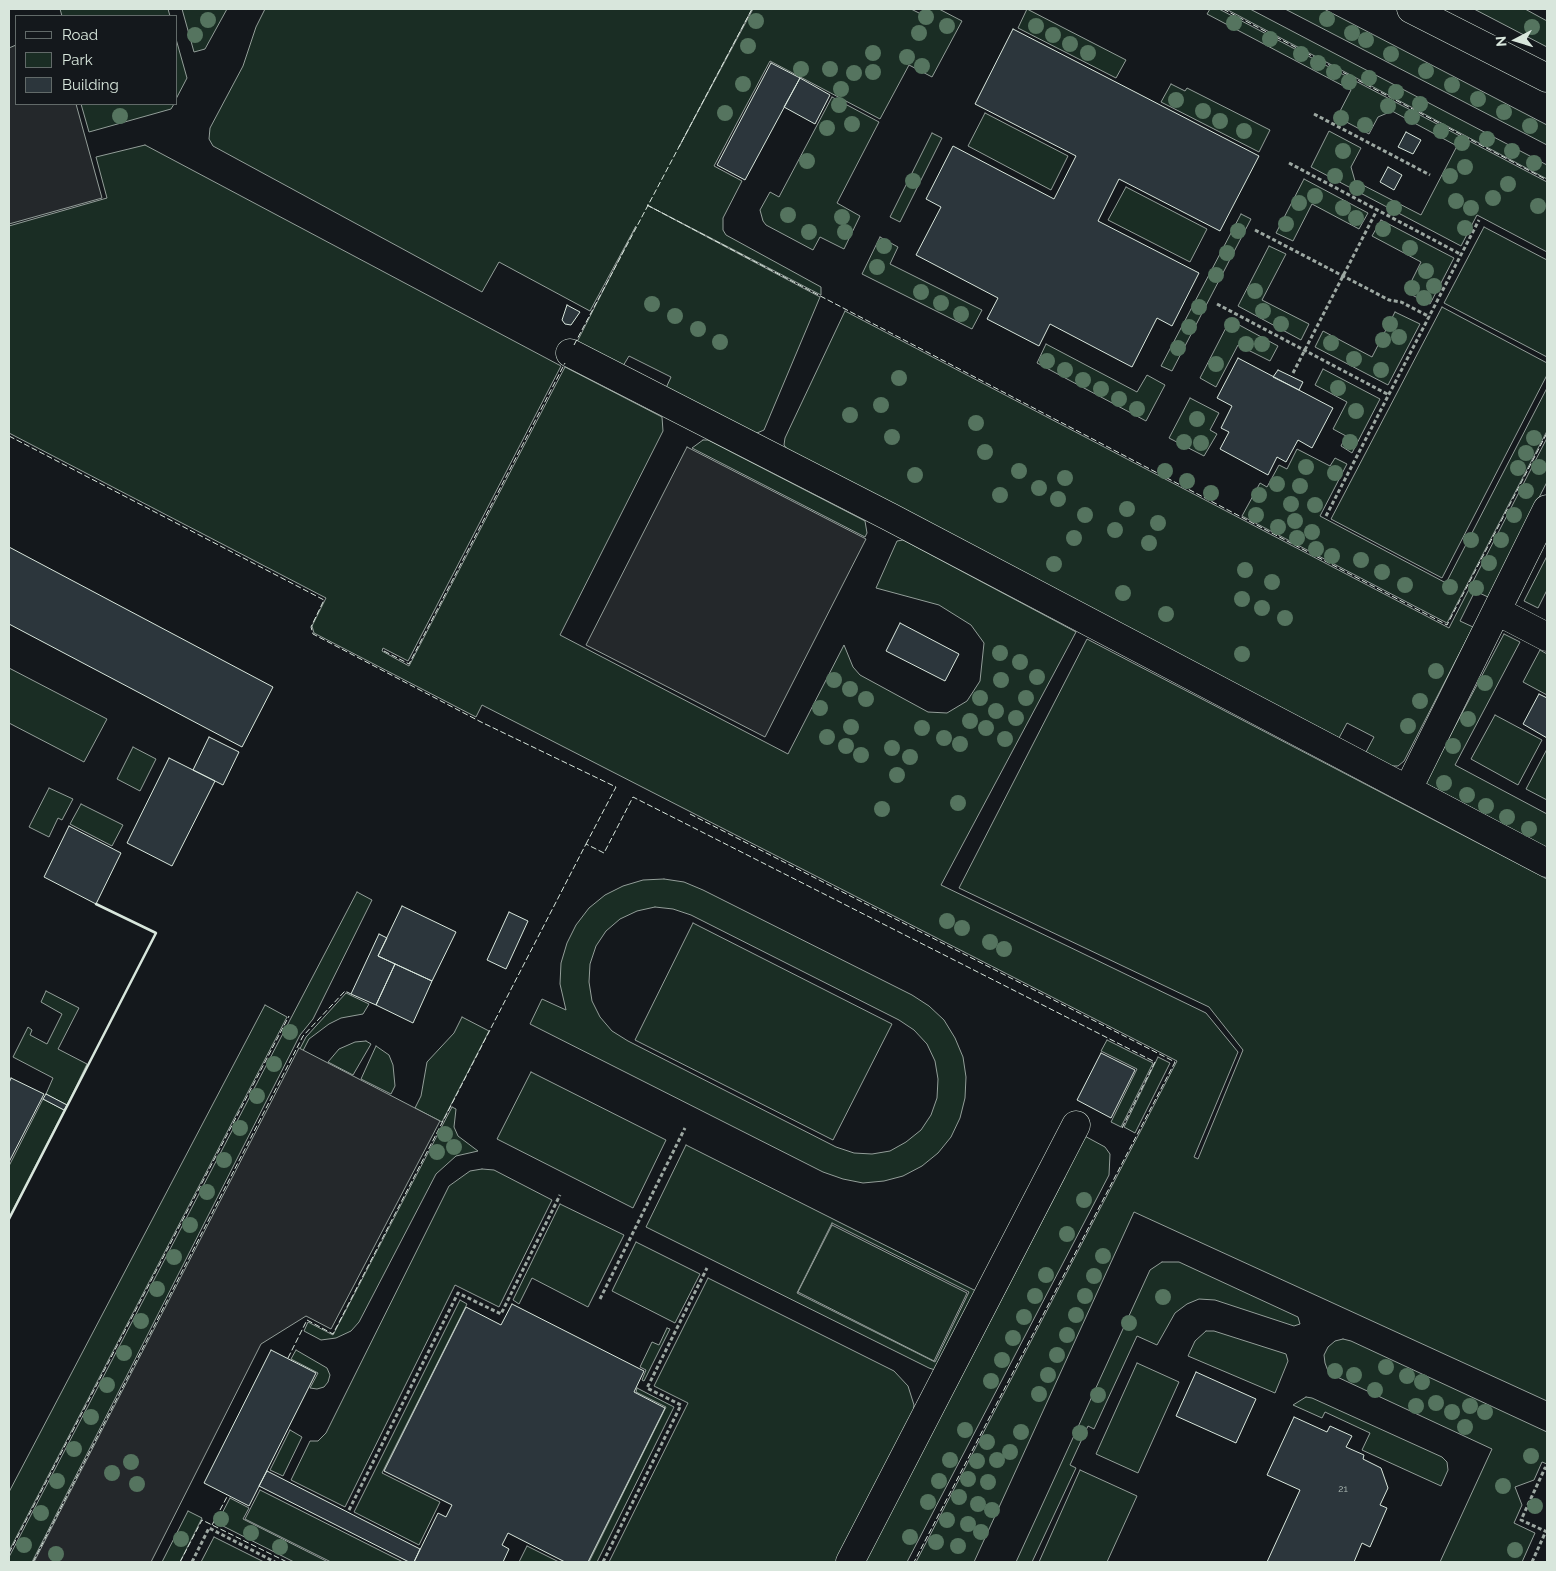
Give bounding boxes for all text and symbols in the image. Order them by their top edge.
legend [15,15,178,105]
north arrow [1491,15,1541,65]
text: Road [62,26,98,44]
text: N [1493,35,1509,47]
text: Park [62,51,93,69]
text: Building [62,76,119,94]
house number: 21 [1338,1483,1348,1495]

